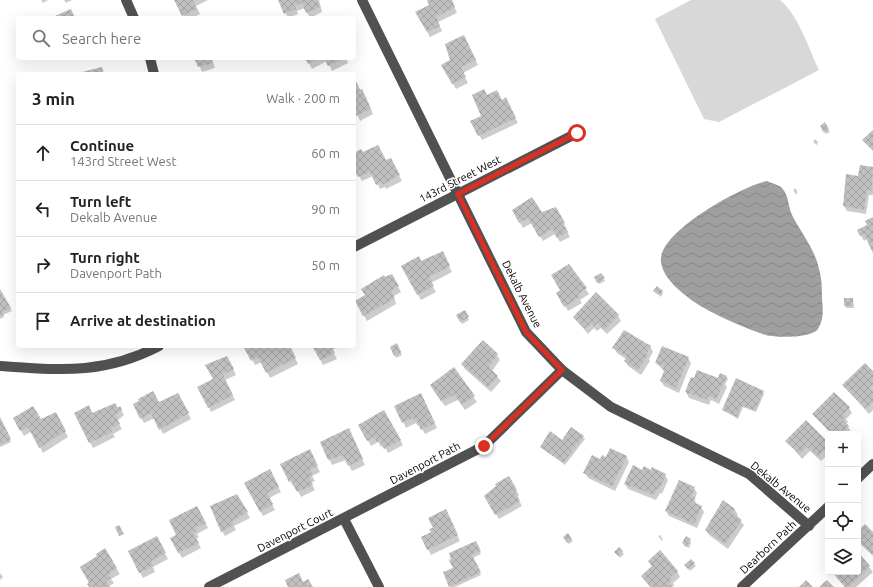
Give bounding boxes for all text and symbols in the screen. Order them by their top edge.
search box [16,16,356,60]
icon: search [30,27,52,49]
text: Search here [62,30,141,47]
text: 3 min [32,89,75,108]
text: Walk · 200 m [266,91,340,105]
route start [568,124,586,142]
text: Continue [70,137,134,154]
icon: ahead [32,142,54,164]
text: 60 m [311,146,340,160]
street label: 143rd Street West [417,153,503,205]
text: 143rd Street West [70,154,177,168]
text: Turn left [70,193,131,210]
icon: left [32,198,54,220]
text: 90 m [311,202,340,216]
text: Dekalb Avenue [70,210,157,224]
text: Turn right [70,249,140,266]
icon: right [32,254,54,276]
text: 50 m [311,258,340,272]
street label: Dekalb Avenue [500,258,544,330]
text: Davenport Path [70,266,162,280]
icon: arrive [32,310,54,332]
text: Arrive at destination [70,312,216,329]
map controls [825,431,861,575]
button: + [825,431,861,467]
route end [475,437,493,455]
street label: Davenport Path [388,439,462,487]
street label: Dekalb Avenue [748,459,814,515]
button: − [825,467,861,503]
button: locate [825,503,861,539]
street label: Davenport Court [255,506,335,554]
street label: Dearborn Path [737,518,799,576]
button: layers [825,539,861,575]

